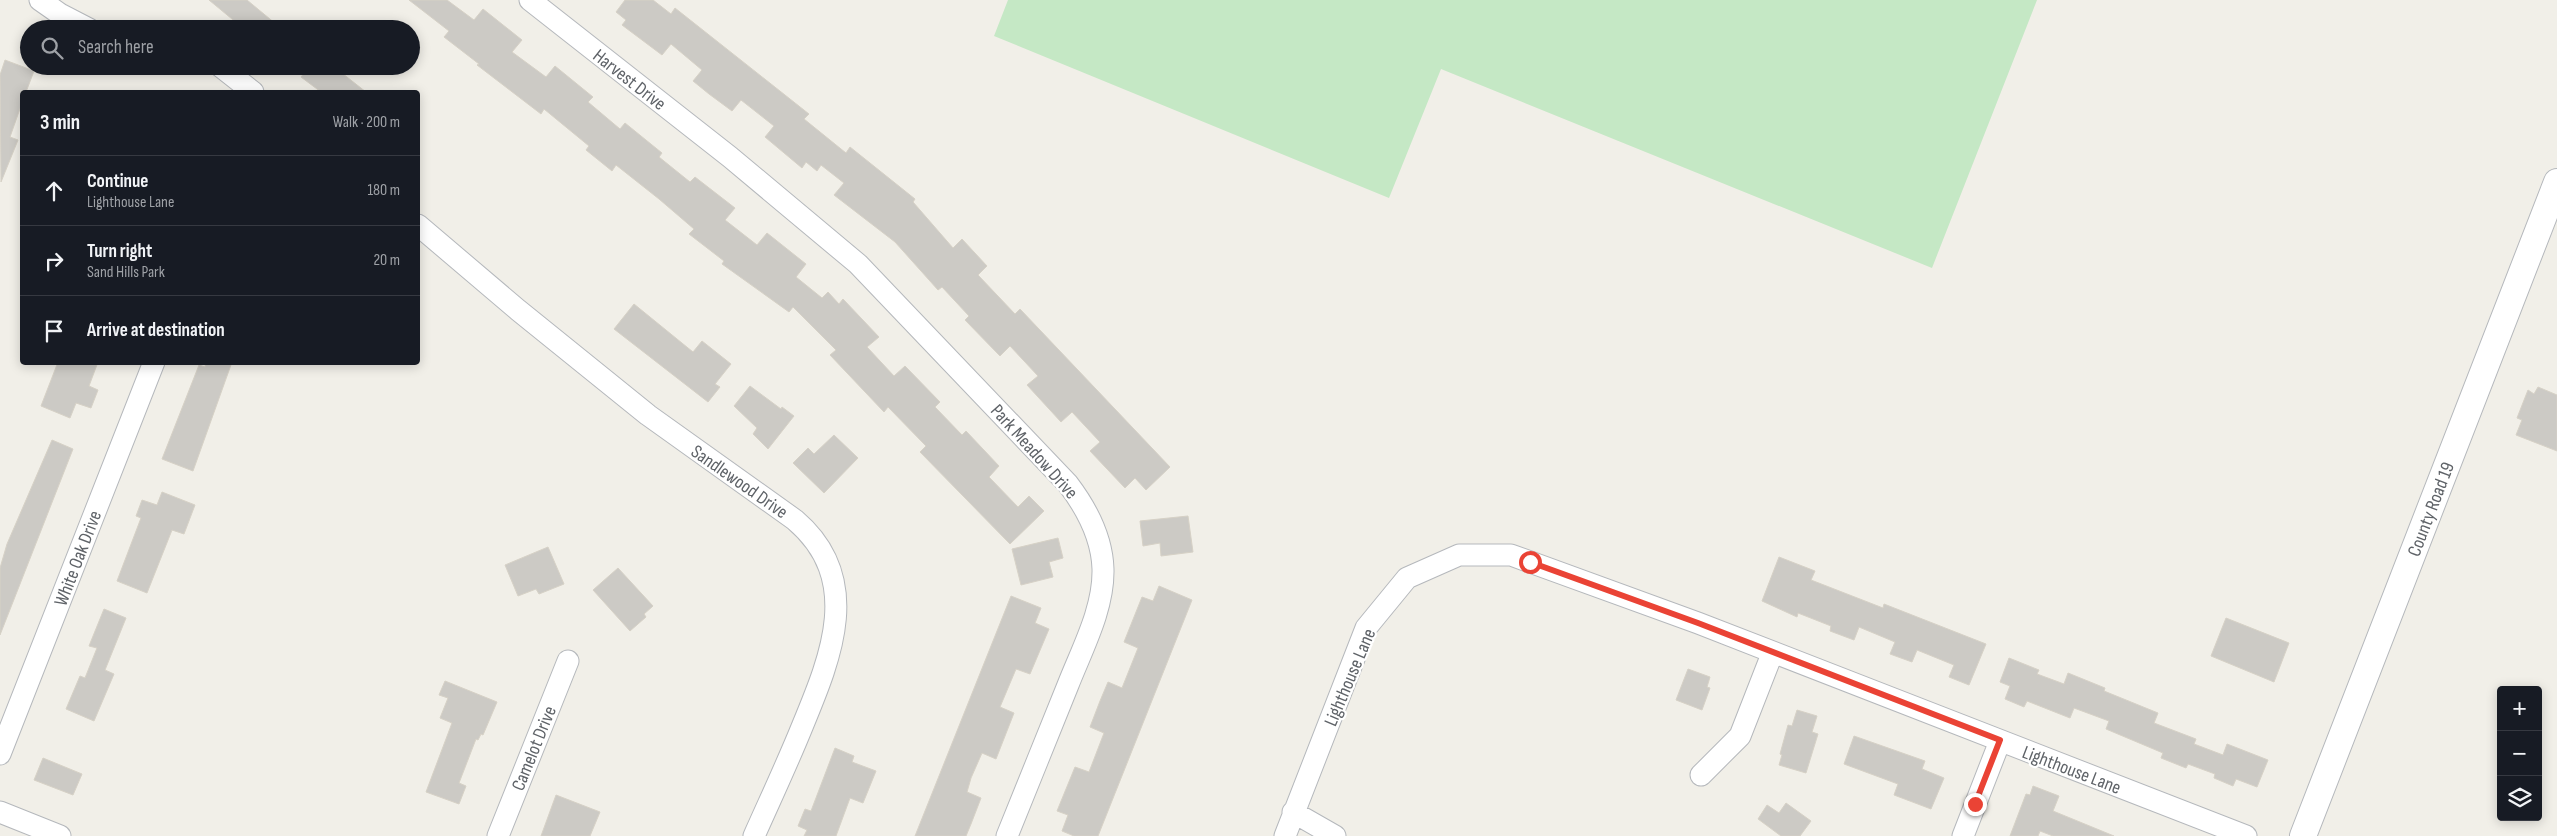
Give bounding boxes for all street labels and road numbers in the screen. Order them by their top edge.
street label: Harvest Drive [588,45,670,116]
street label: Park Meadow Drive [985,400,1082,504]
street label: Sandlewood Drive [686,440,792,524]
street label: County Road 19 [2403,459,2460,560]
street label: White Oak Drive [50,508,107,609]
street label: Lighthouse Lane [1320,625,1381,730]
street label: Camelot Drive [507,703,562,794]
street label: Lighthouse Lane [2019,741,2124,800]

